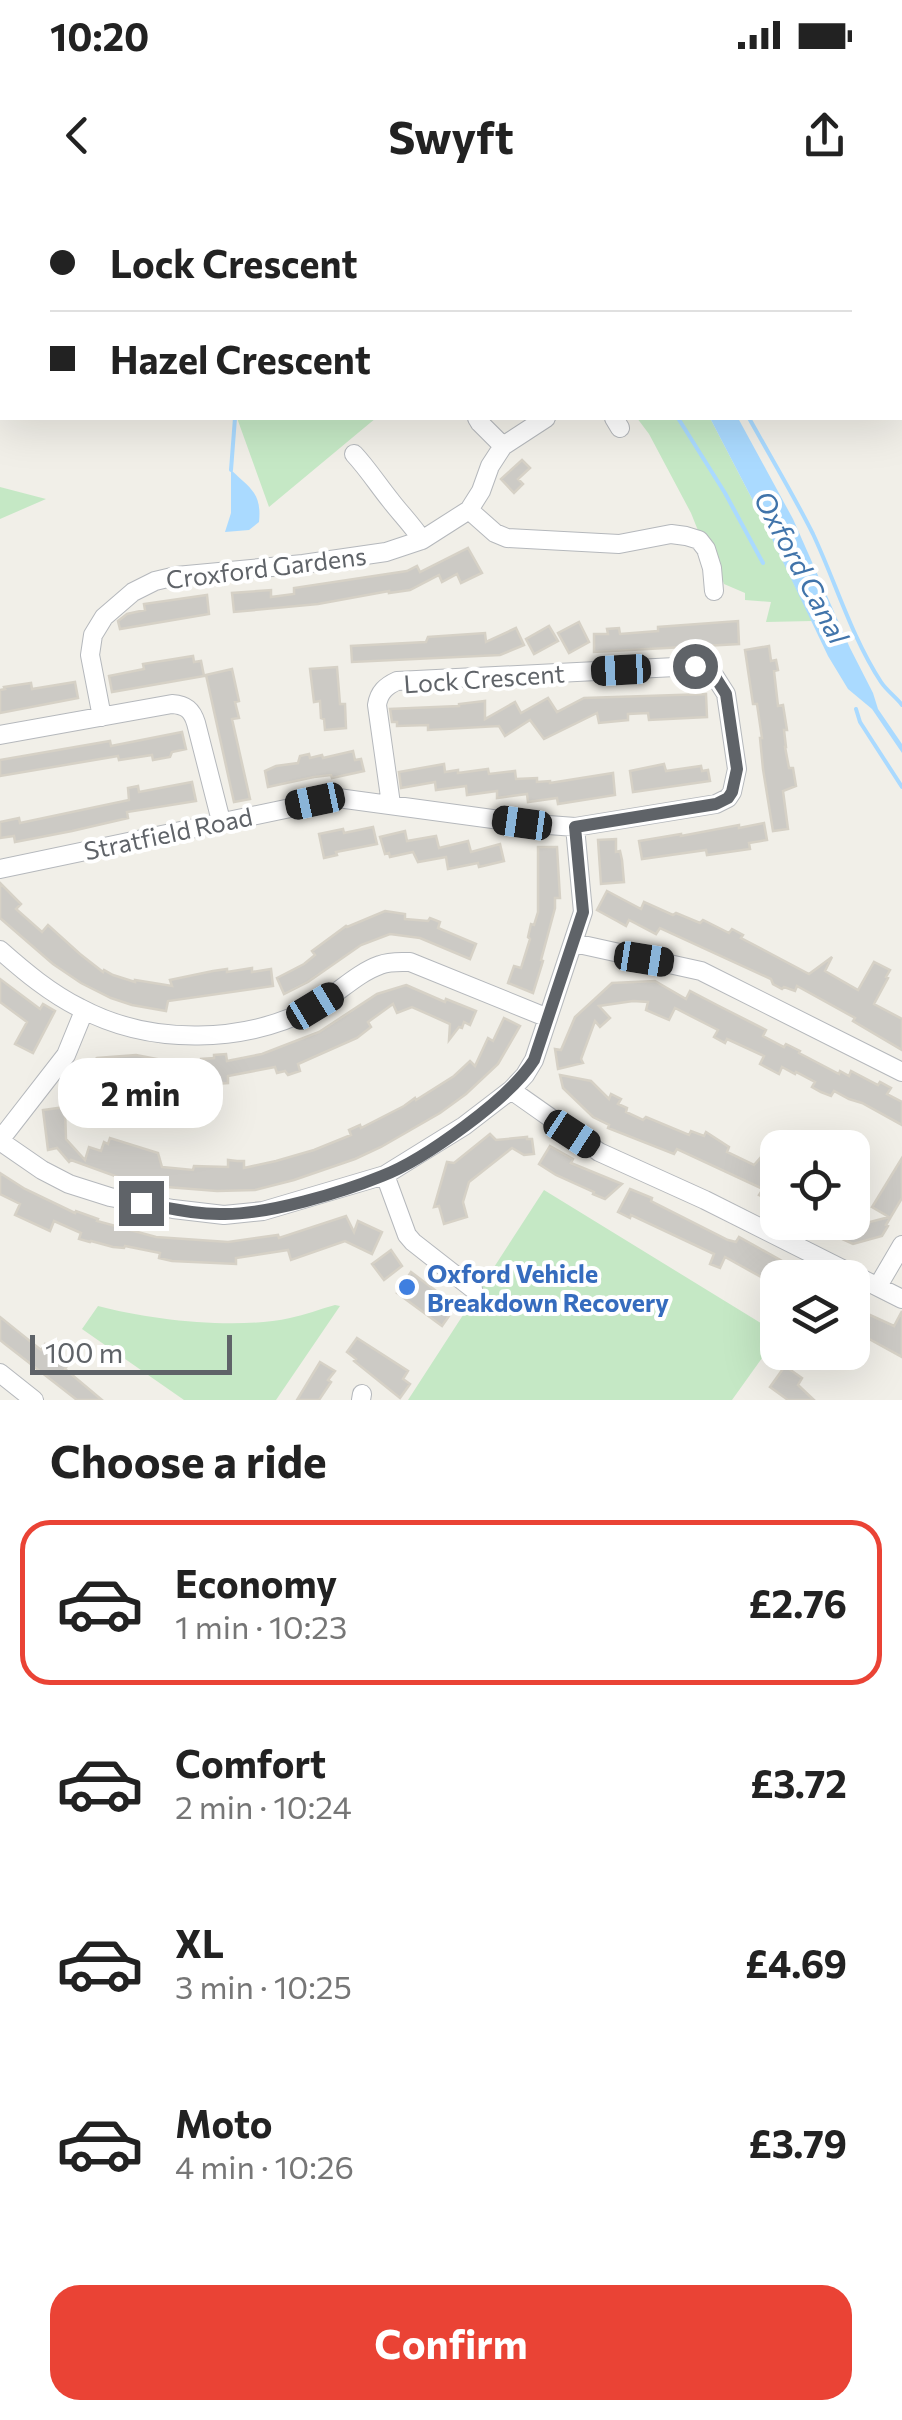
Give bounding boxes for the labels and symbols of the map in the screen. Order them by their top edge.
water label: Oxford Canal [747,485,857,650]
street label: Croxford Gardens [164,540,368,594]
route start [673,644,718,689]
car [590,653,652,687]
street label: Lock Crescent [402,657,566,699]
car [283,780,347,822]
street label: Stratfield Road [81,801,255,865]
car [490,804,554,842]
car [612,939,676,979]
car [282,978,348,1034]
callout: 2 min [58,1058,224,1128]
car [539,1105,605,1163]
route end [119,1181,164,1226]
place label: Oxford Vehicle Breakdown Recovery [427,1258,669,1317]
marker: Oxford Vehicle Breakdown Recovery [396,1276,418,1298]
scale bar [30,1330,232,1374]

